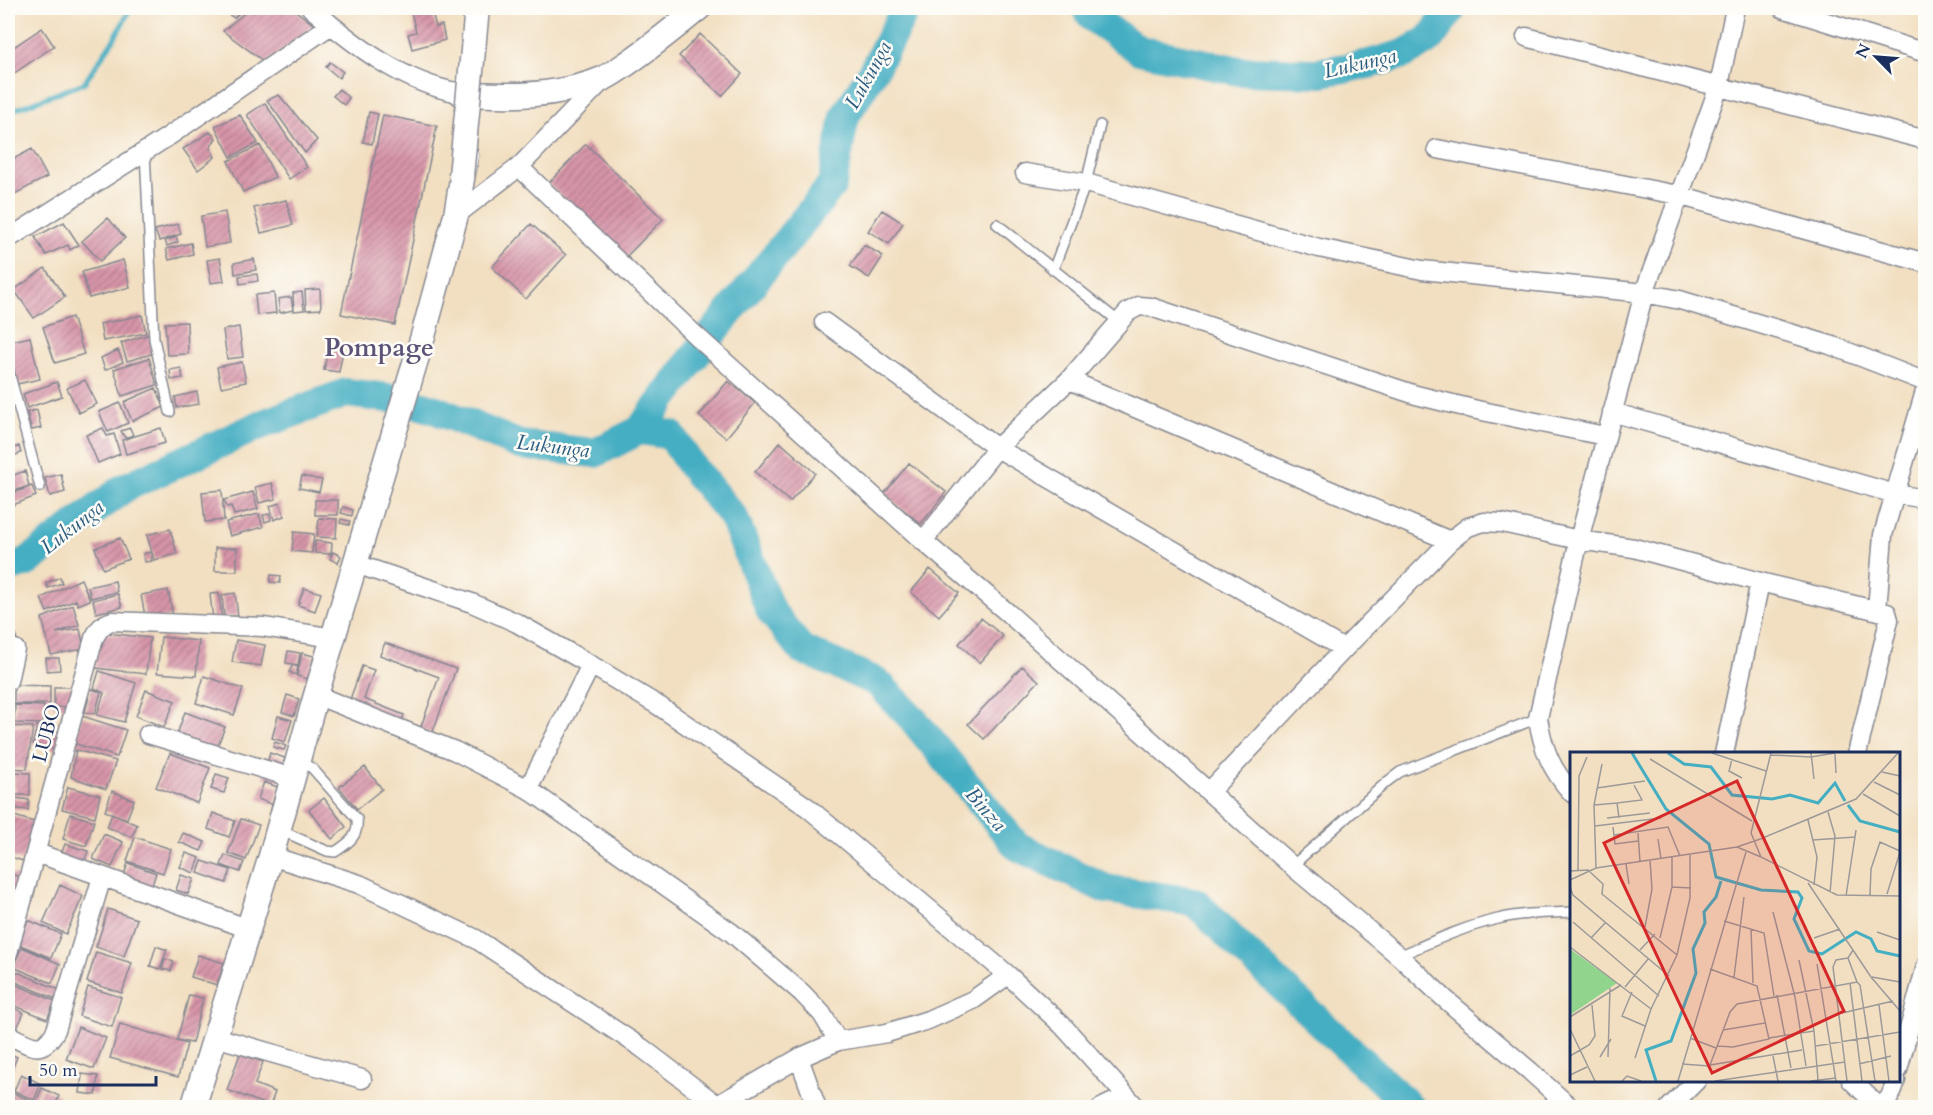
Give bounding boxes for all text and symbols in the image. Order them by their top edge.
north arrow [1846,27,1906,87]
water label: Lukunga [838,36,899,114]
text: N [1850,40,1876,62]
water label: Lukunga [1321,41,1399,86]
district label: Pompage [324,330,434,365]
water label: Lukunga [515,428,591,465]
water label: Lukunga [34,493,110,561]
street label: LUBO [26,701,67,765]
inset map [1570,752,1900,1082]
water label: Binza [958,781,1013,838]
scale bar [30,1049,156,1087]
text: 50 m [39,1058,78,1083]

